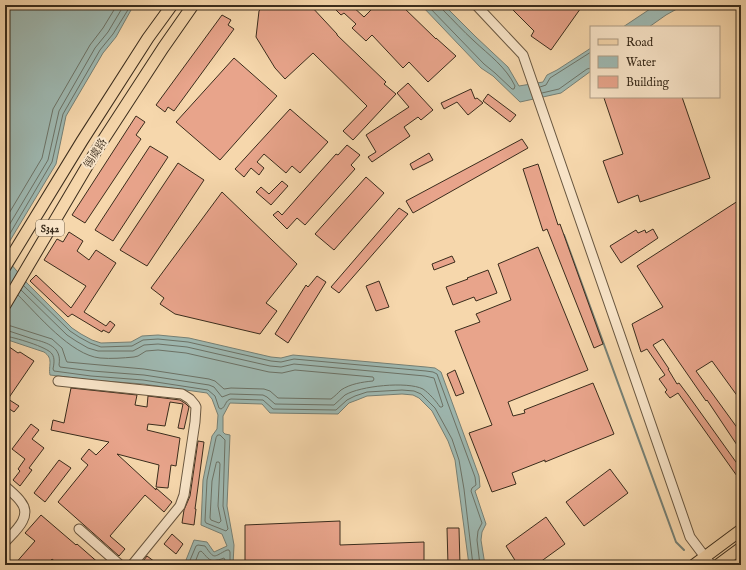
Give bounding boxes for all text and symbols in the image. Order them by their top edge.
legend [590,26,720,98]
text: Road [626,35,654,50]
text: Water [626,55,657,70]
text: Building [626,75,670,90]
street label: 锡虞路 [81,136,111,171]
road number: S342 [36,220,64,236]

